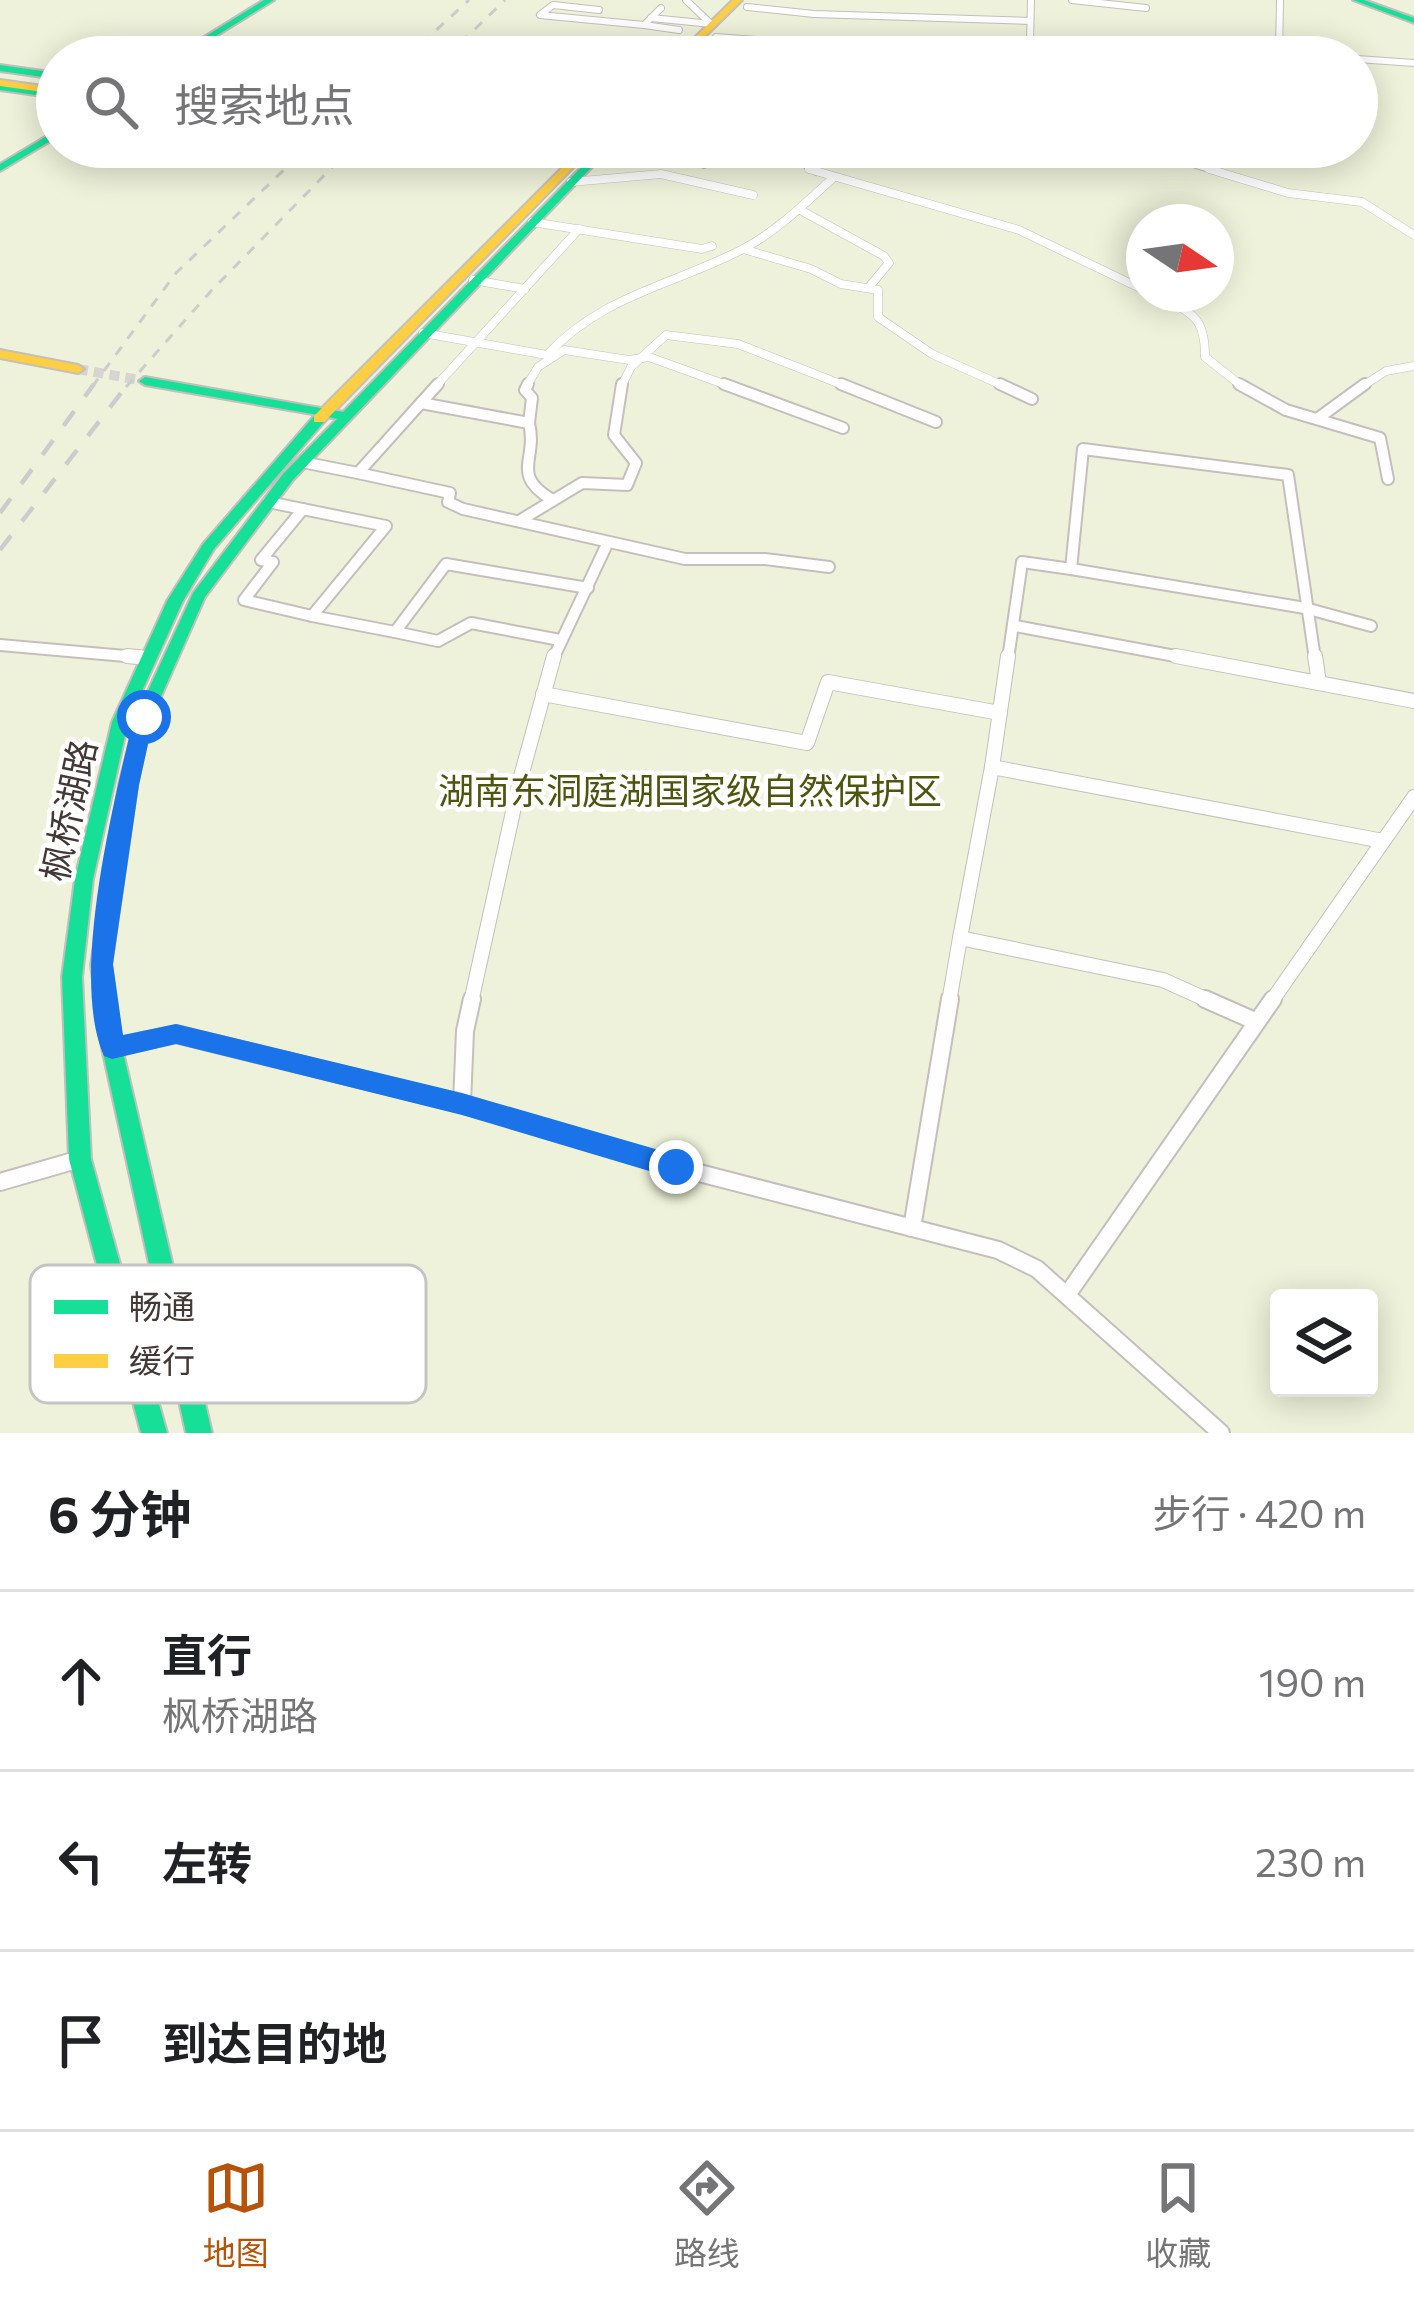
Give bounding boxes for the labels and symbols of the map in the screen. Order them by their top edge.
north arrow [1126,204,1234,312]
route start [117,690,171,744]
street label: 枫桥湖路 [31,735,103,885]
park label: 湖南东洞庭湖国家级自然保护区 [438,767,942,811]
route end [649,1140,703,1194]
legend [30,1265,426,1403]
text: 畅通 [129,1285,195,1326]
text: 缓行 [129,1339,195,1380]

